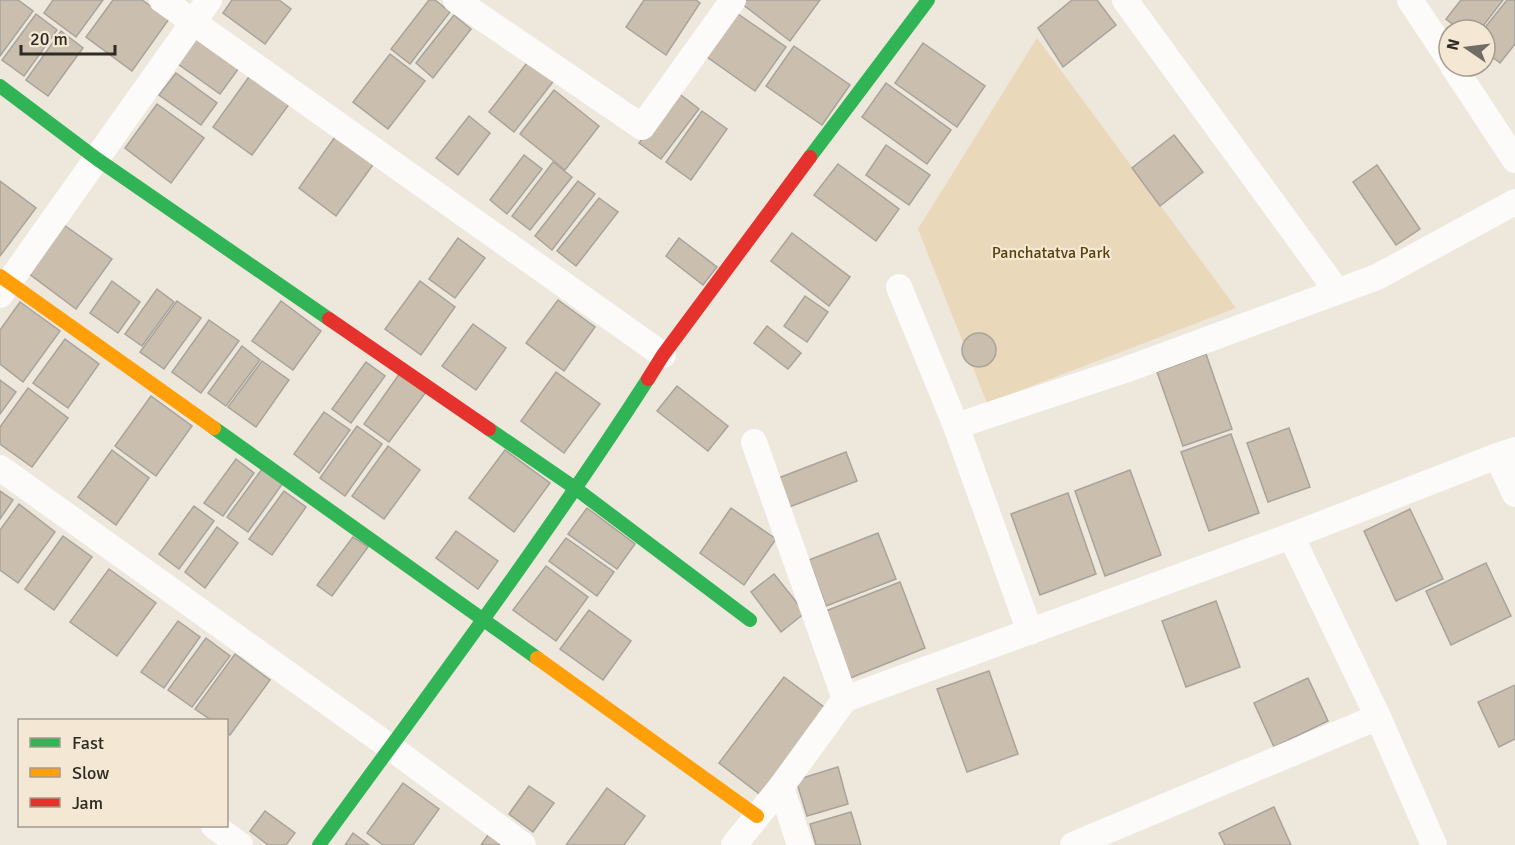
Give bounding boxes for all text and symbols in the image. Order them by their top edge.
scale bar [21,18,116,56]
north arrow [1437,18,1497,78]
text: 20 m [30,28,68,50]
text: N [1442,37,1464,52]
park label: Panchatatva Park [992,243,1110,263]
legend [18,719,228,827]
text: Fast [72,732,104,754]
text: Slow [72,762,109,784]
text: Jam [72,792,103,814]

